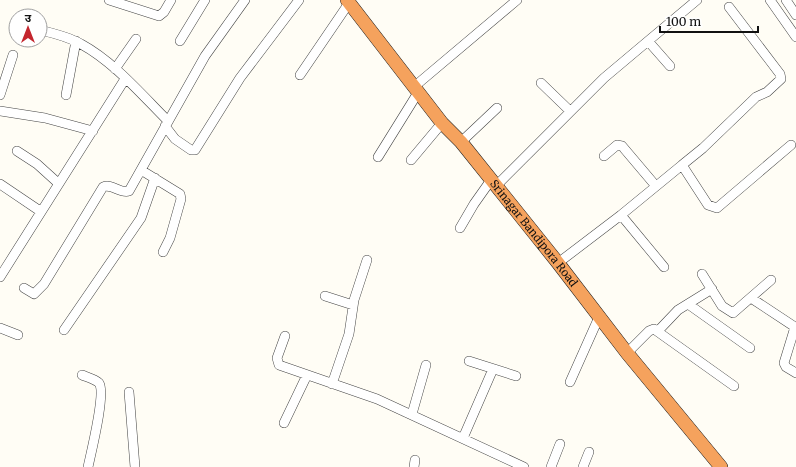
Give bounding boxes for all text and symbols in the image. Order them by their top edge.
north arrow [8,8,48,48]
scale bar [660,8,758,34]
text: उ [25,11,32,25]
text: 100 m [666,14,701,29]
street label: Srinagar Bandipora Road [487,177,581,290]

